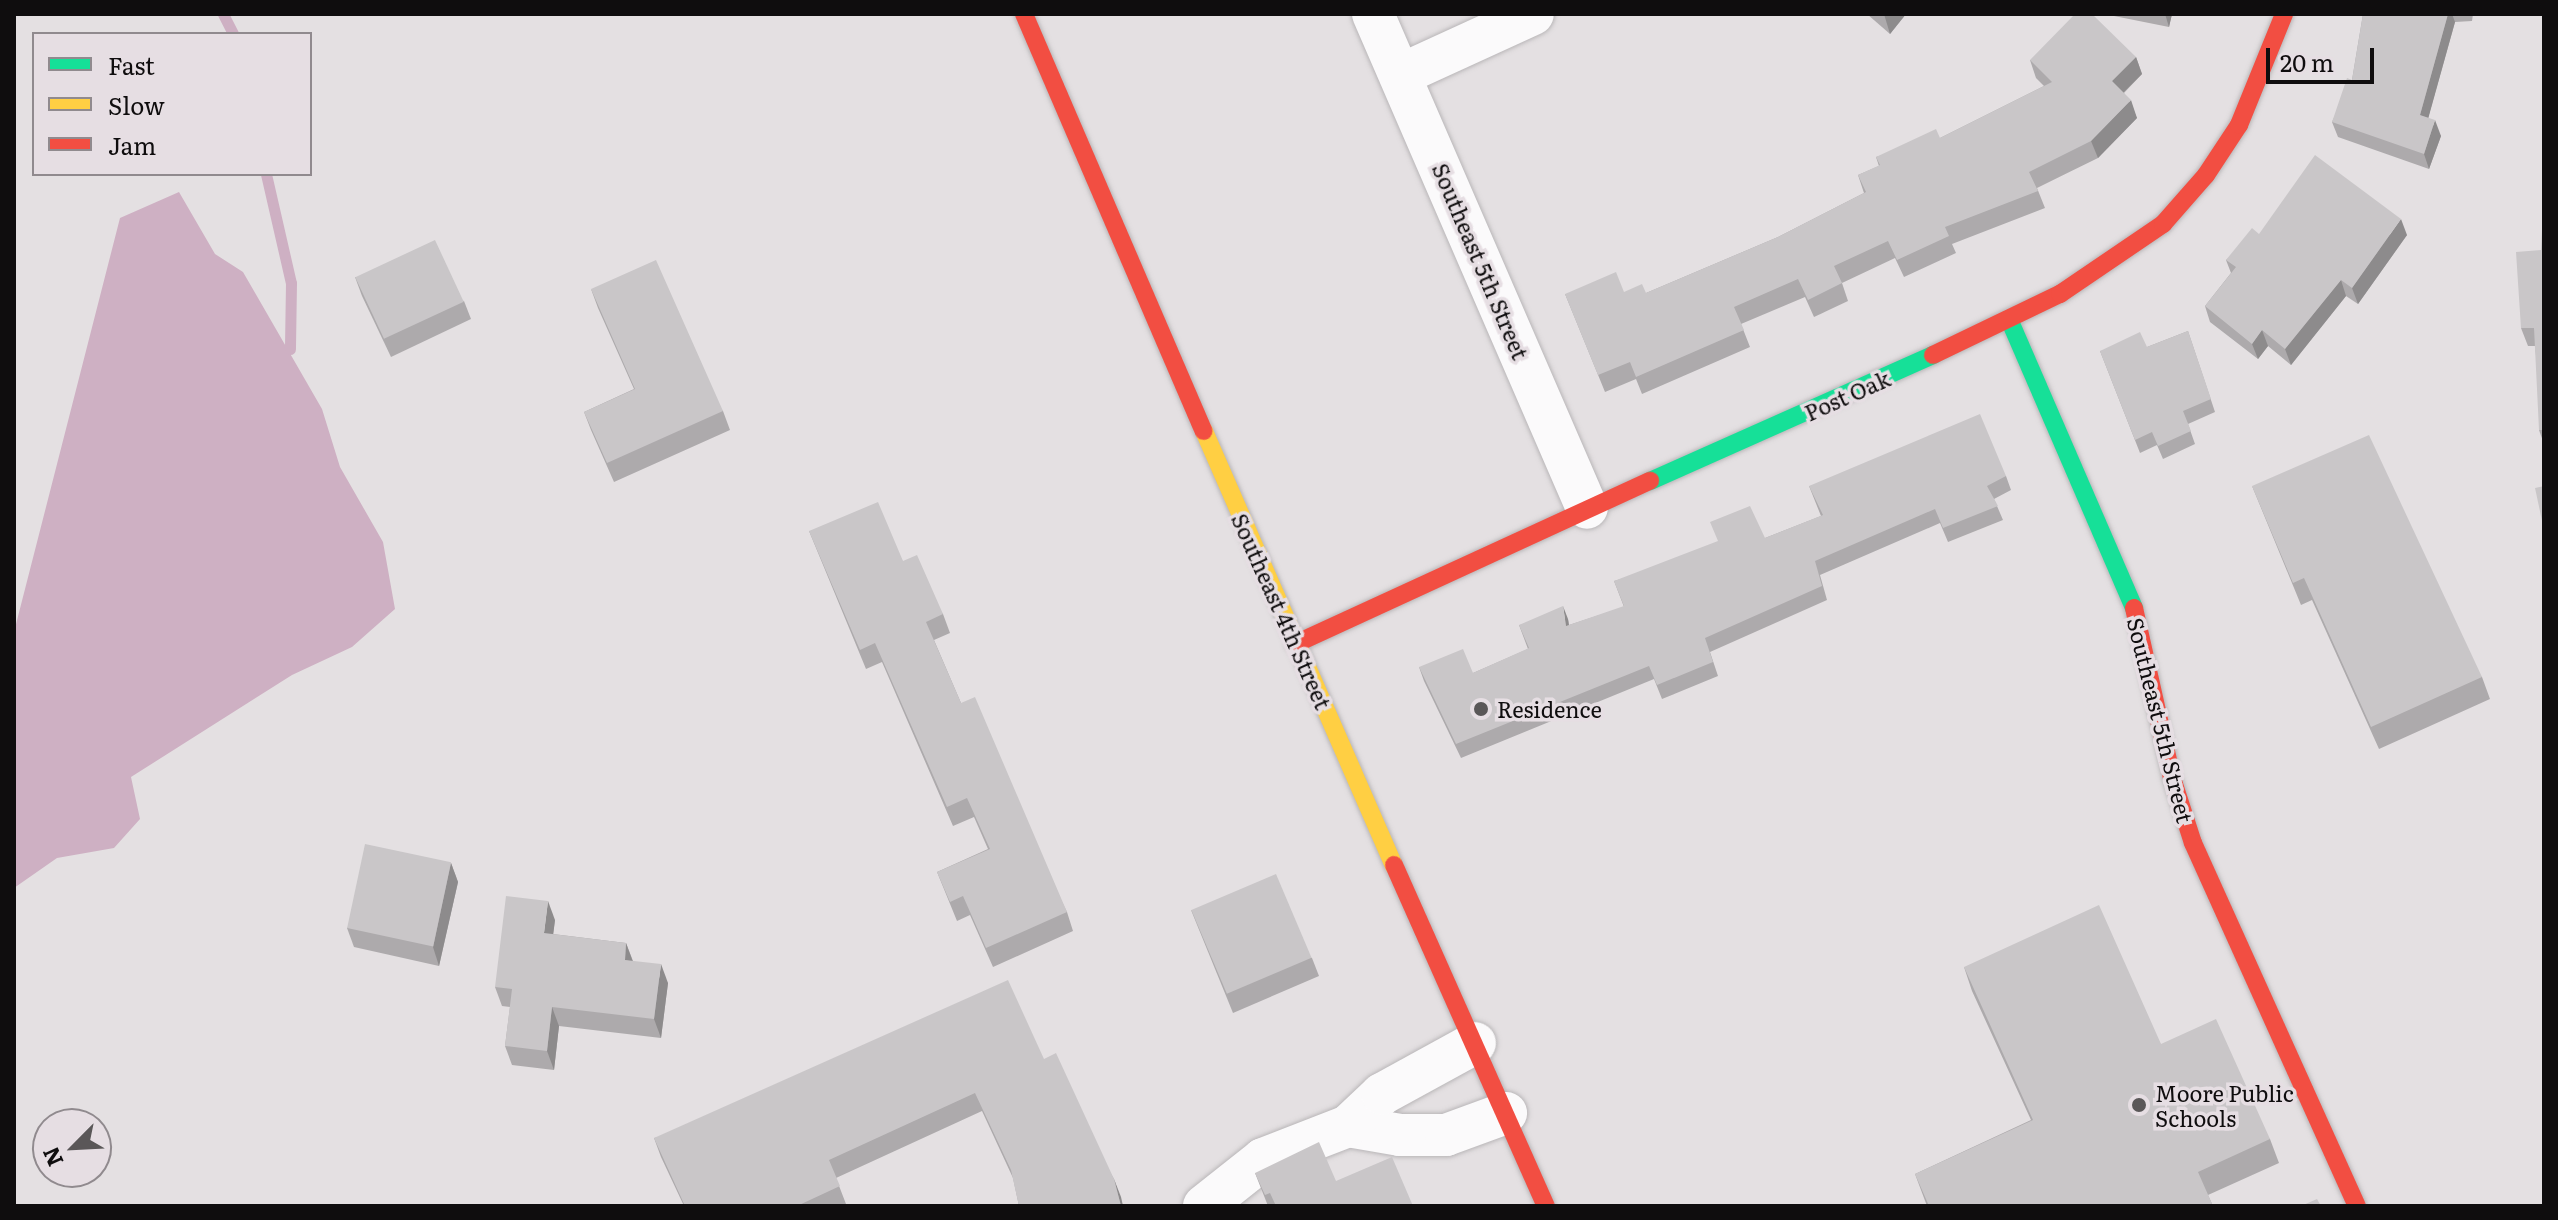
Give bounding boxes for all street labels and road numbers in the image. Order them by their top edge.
street label: Southeast 5th Street [1428,159,1534,363]
street label: Post Oak [1800,364,1894,426]
street label: Southeast 4th Street [1227,509,1337,713]
street label: Southeast 5th Street [2123,615,2199,825]

